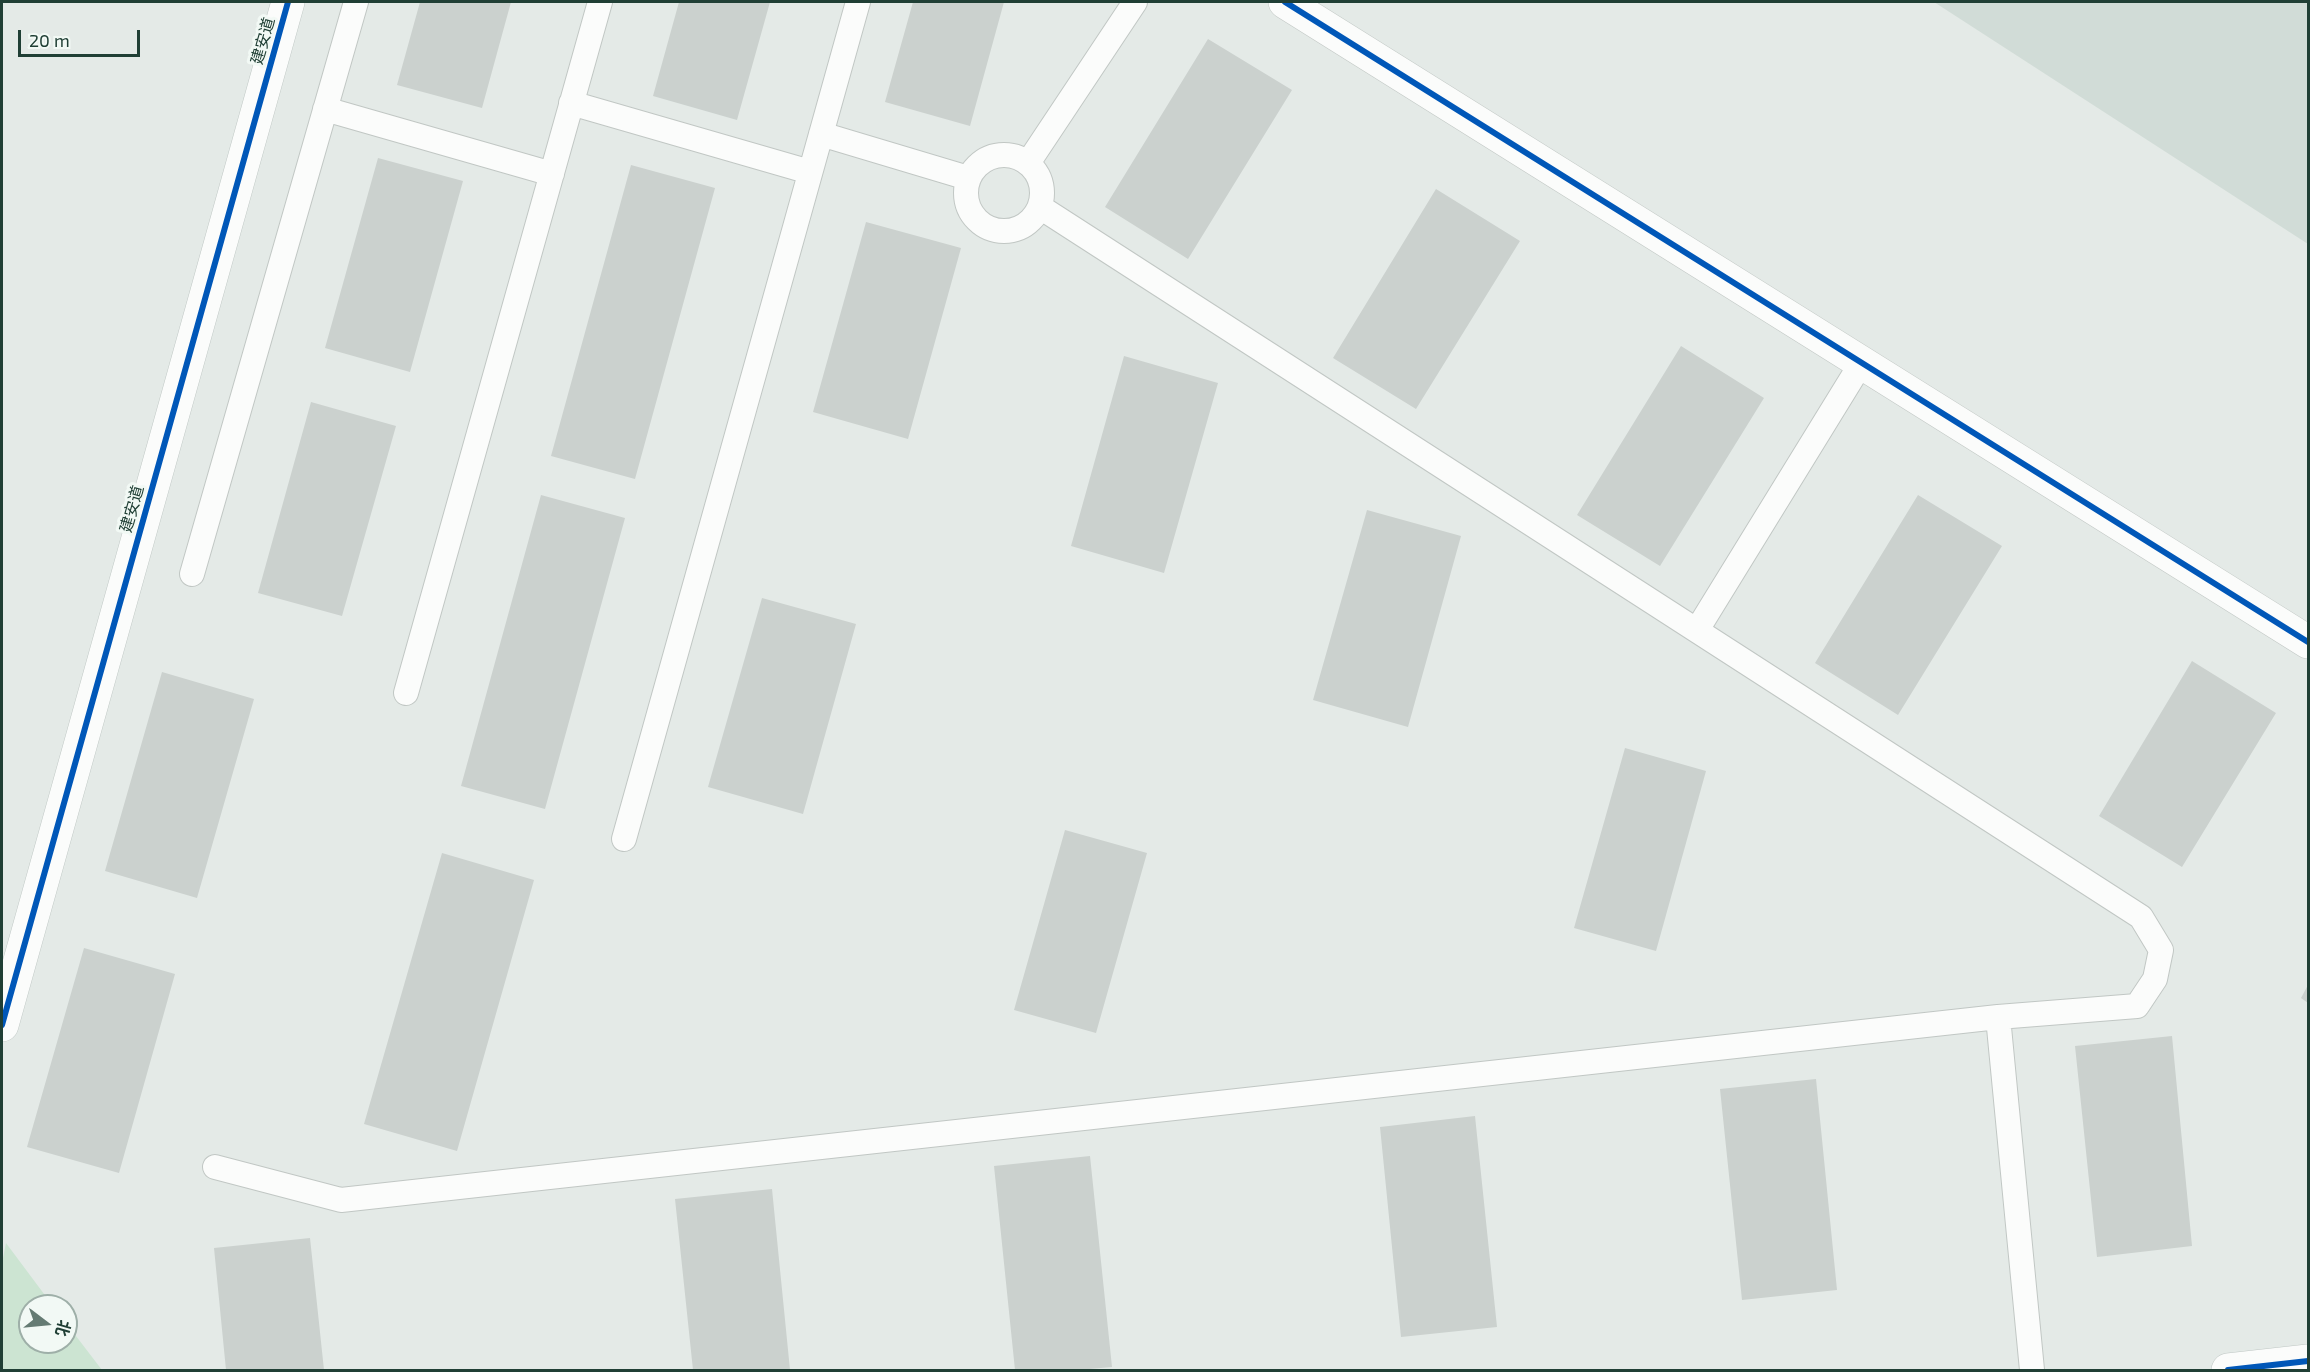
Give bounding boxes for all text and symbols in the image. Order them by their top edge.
street label: 建安道 [247,15,279,67]
scale bar [21,18,142,56]
text: 20 m [29,29,70,51]
street label: 建安道 [116,483,148,535]
north arrow [18,1294,78,1354]
text: 北 [53,1318,75,1339]

